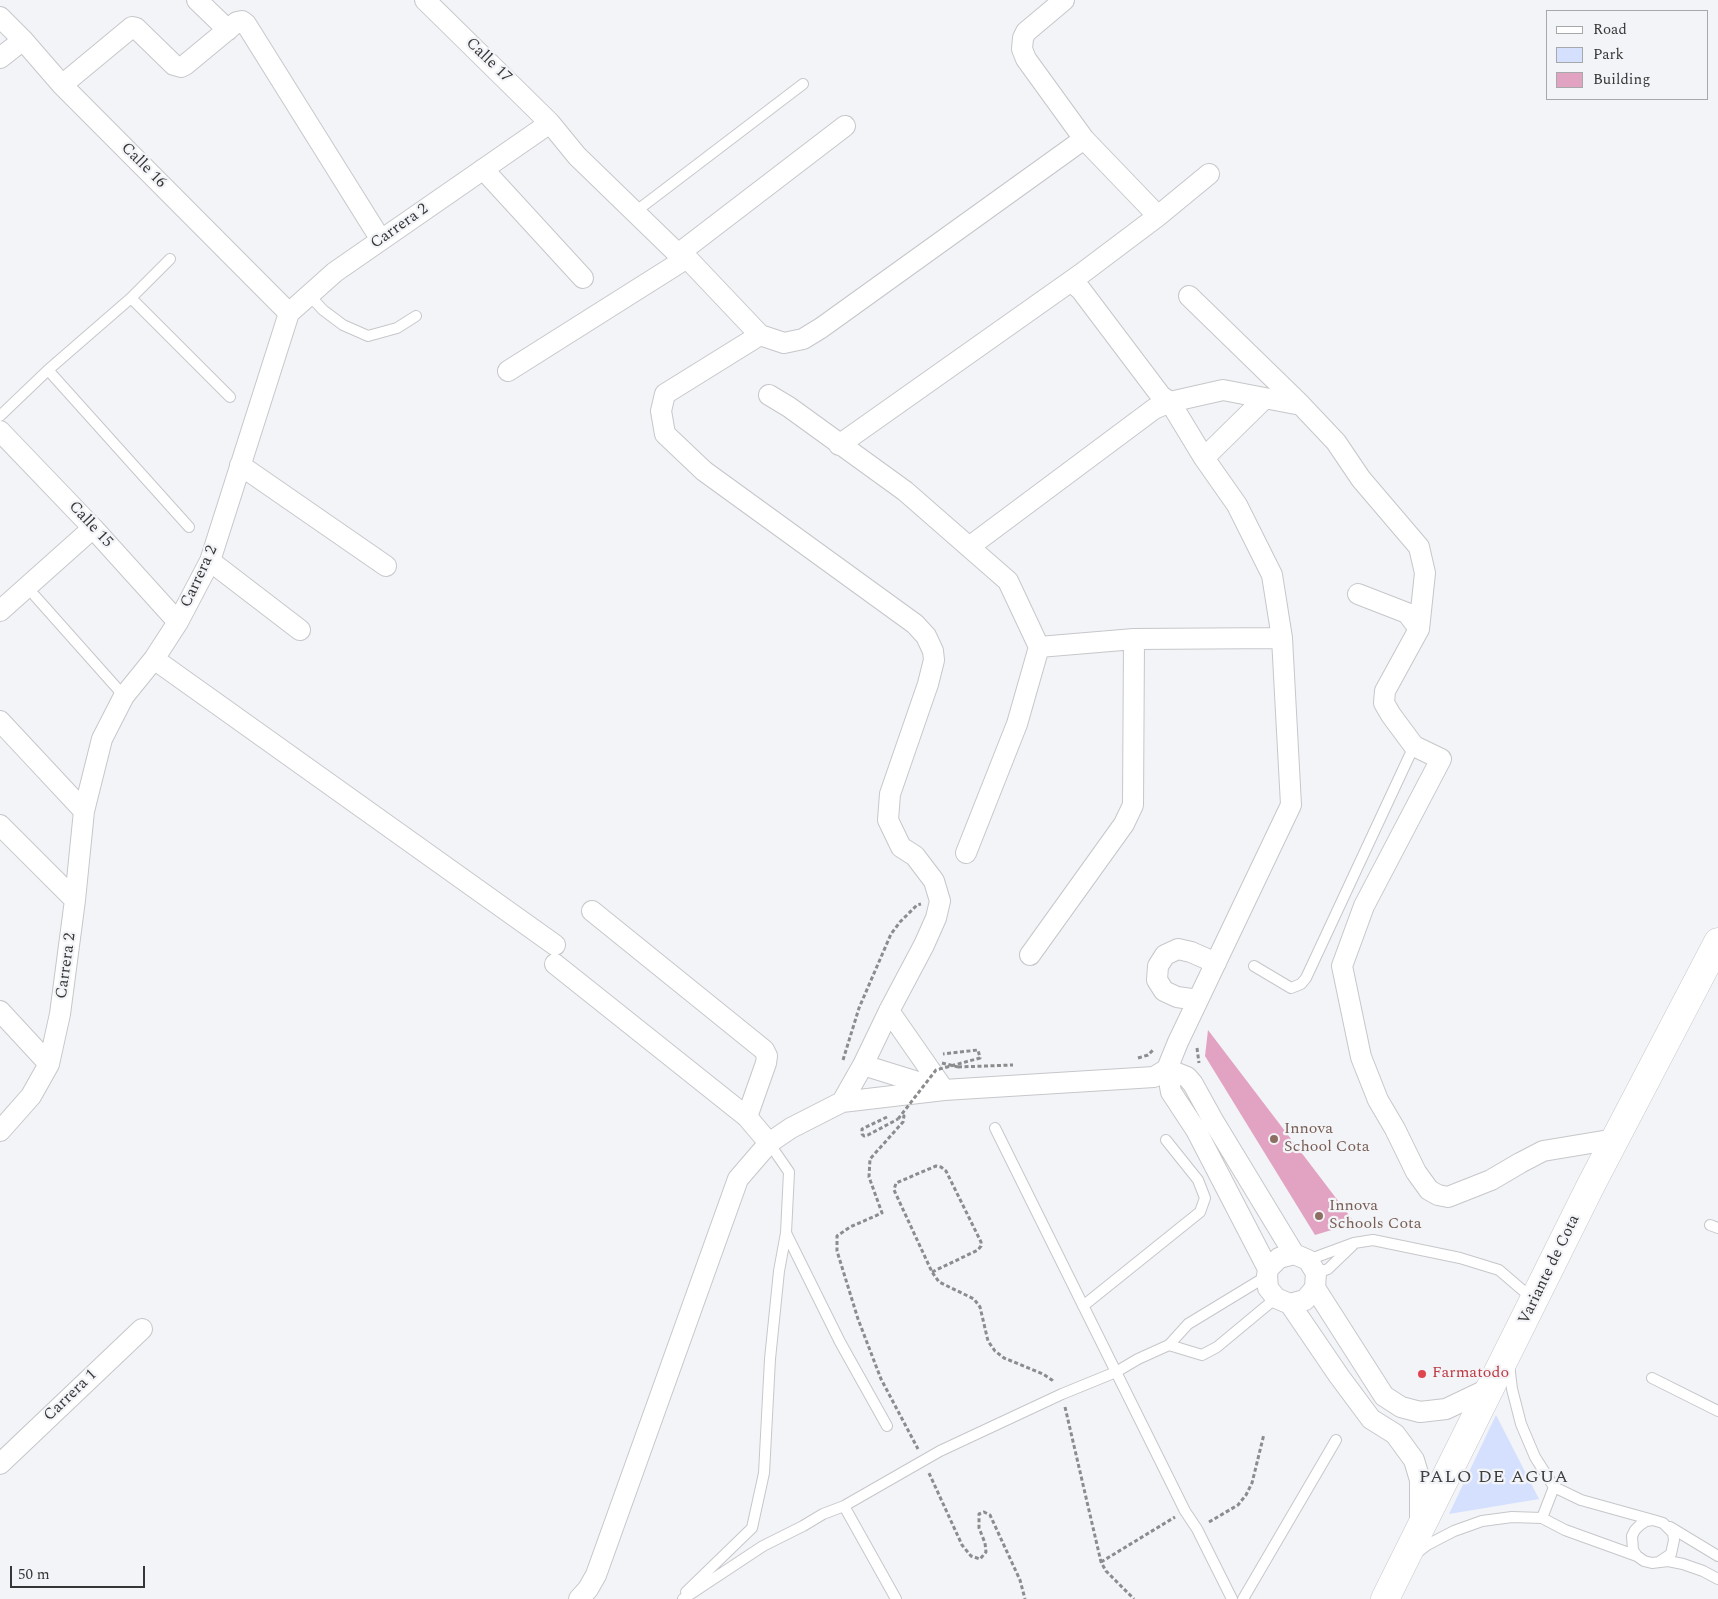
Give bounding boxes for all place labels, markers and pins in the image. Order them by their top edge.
place label: Innova School Cota [1284,1120,1370,1158]
marker: Innova School Cota [1268,1133,1280,1145]
place label: Innova Schools Cota [1329,1197,1422,1235]
marker: Innova Schools Cota [1313,1210,1325,1222]
place label: Farmatodo [1432,1364,1509,1384]
marker: Farmatodo [1416,1368,1428,1380]

